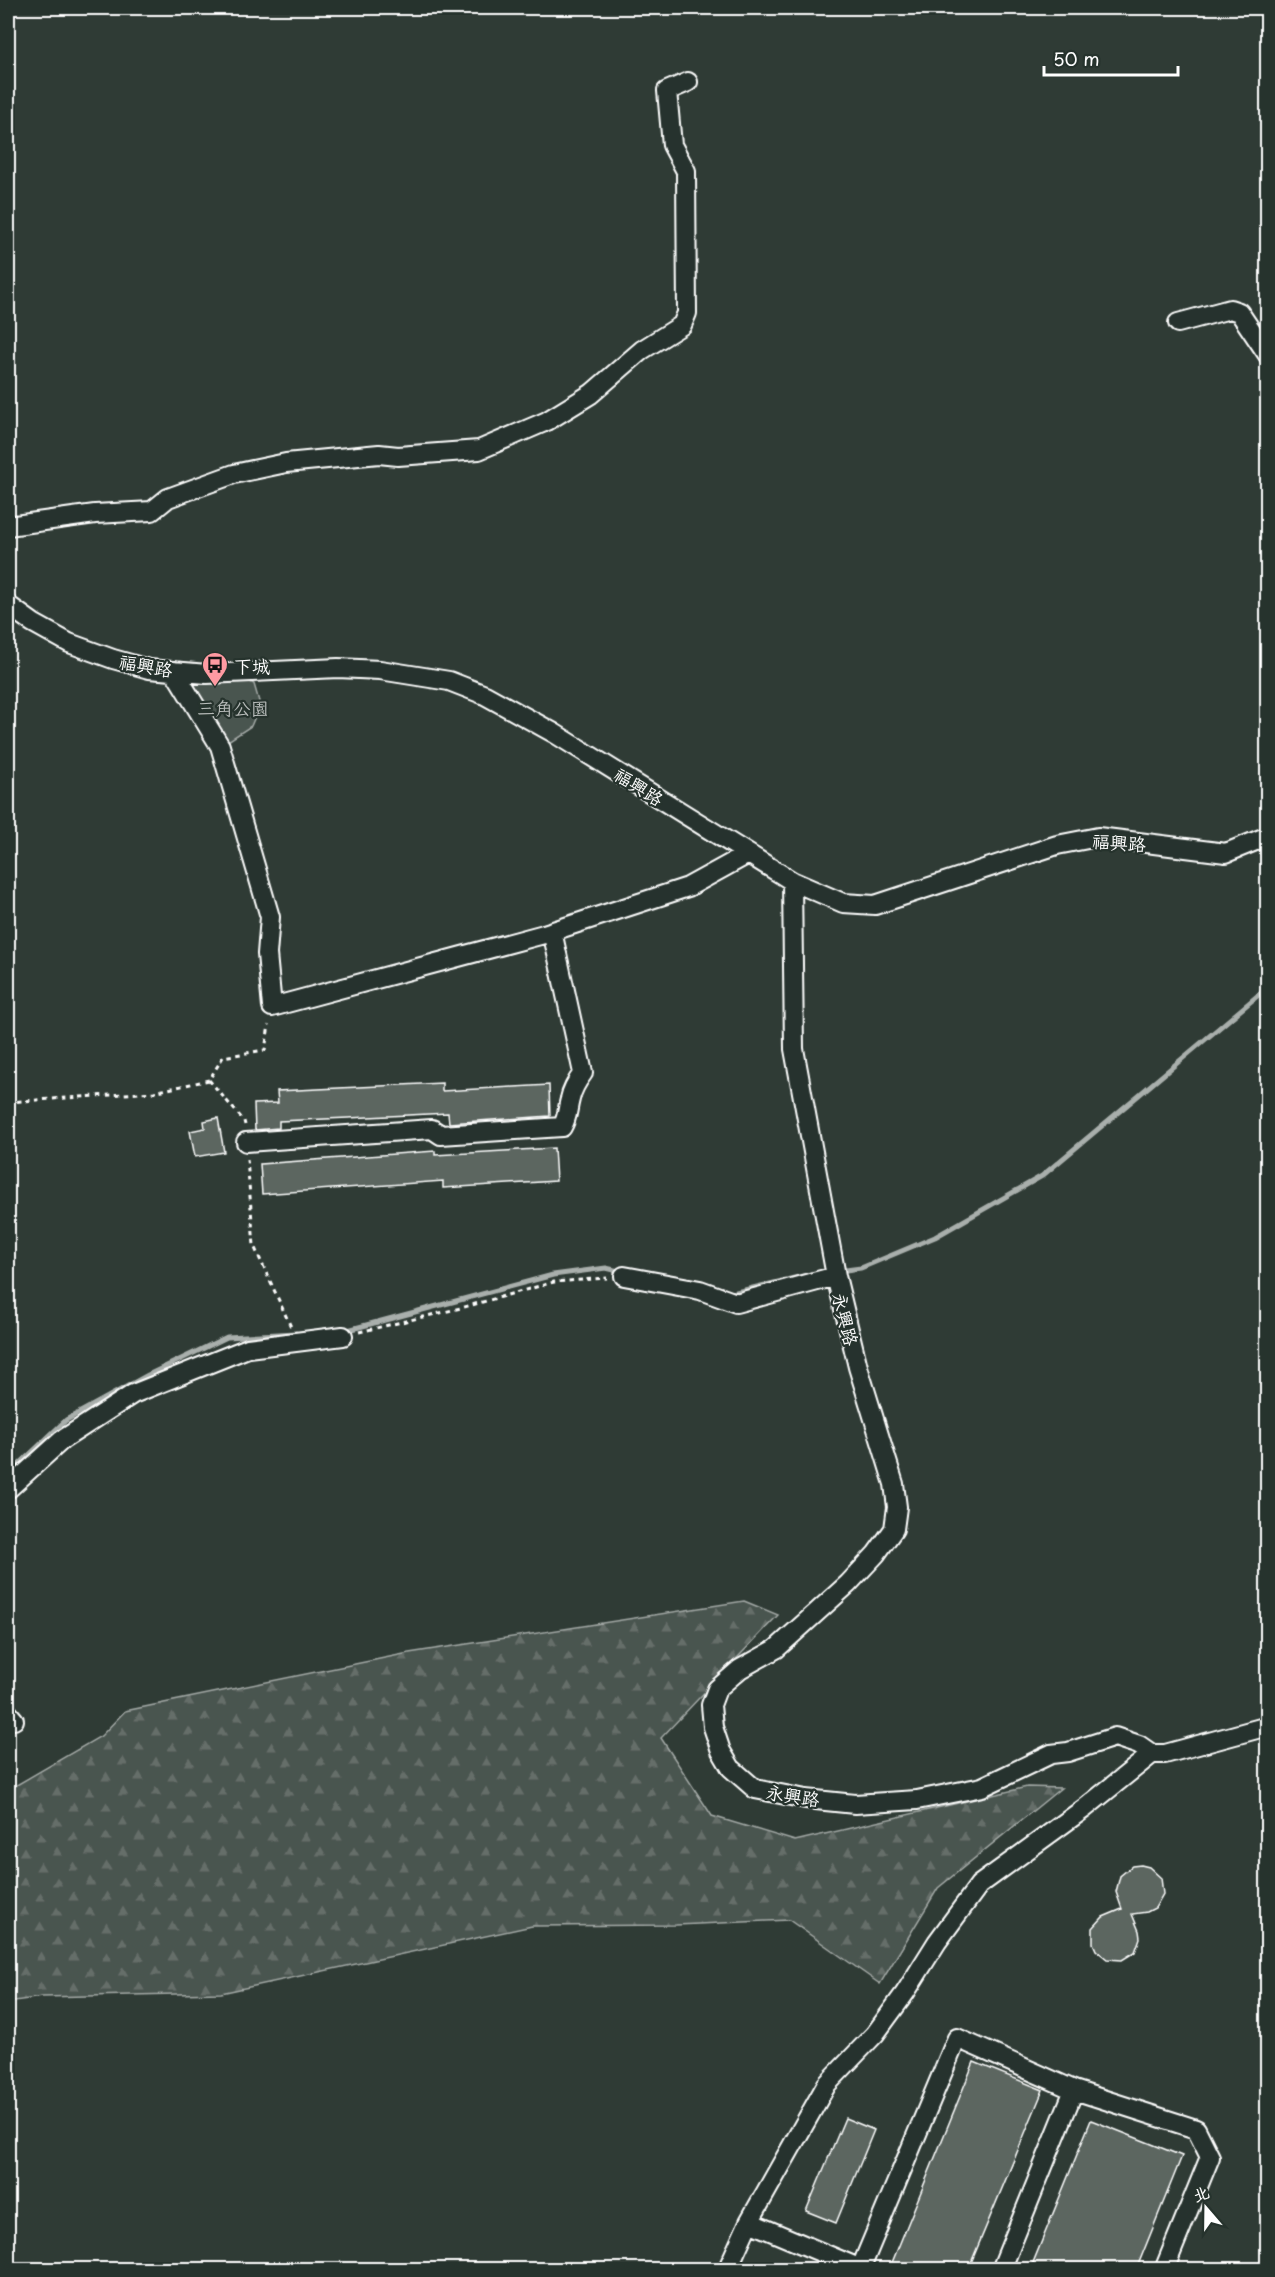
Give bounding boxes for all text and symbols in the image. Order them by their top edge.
scale bar [1044,39,1178,77]
text: 50 m [1053,45,1100,72]
street label: 福興路 [117,647,175,683]
bus stop icon: 下城 [200,650,230,688]
place label: 下城 [234,652,270,679]
park label: 三角公園 [197,694,269,721]
street label: 福興路 [609,760,669,812]
street label: 福興路 [1091,827,1147,857]
street label: 永興路 [826,1290,866,1348]
street label: 永興路 [764,1777,822,1813]
north arrow [1176,2178,1236,2238]
text: 北 [1189,2179,1212,2207]

